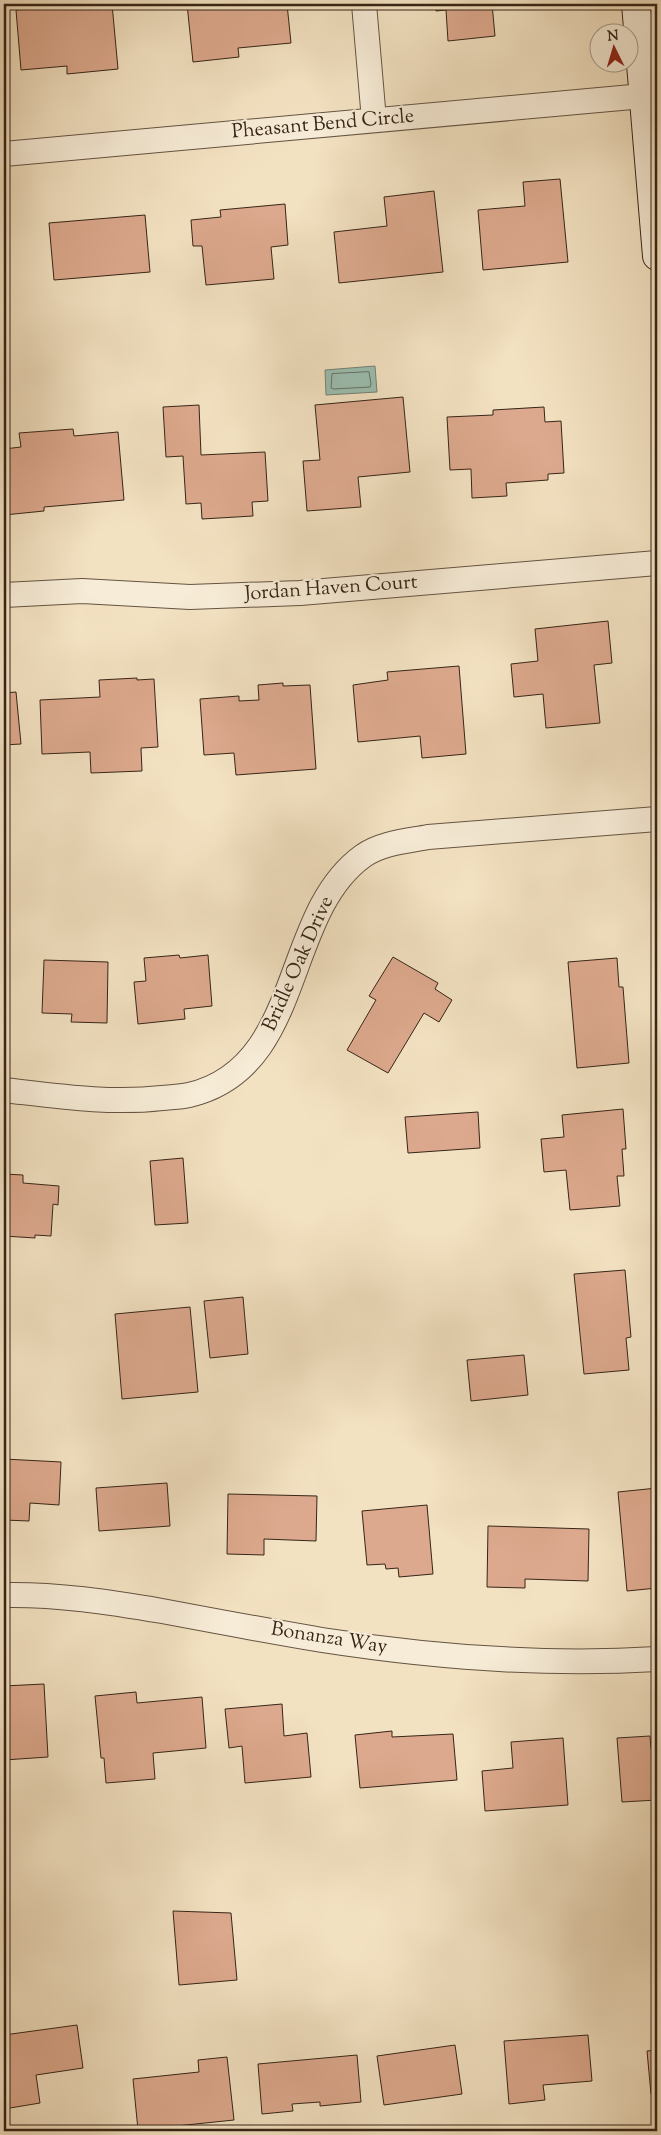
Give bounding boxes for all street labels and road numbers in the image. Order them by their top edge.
street label: Pheasant Bend Circle [231,103,415,147]
street label: Jordan Haven Court [243,568,419,610]
street label: Bridle Oak Drive [256,892,342,1036]
street label: Bonanza Way [269,1615,389,1663]

